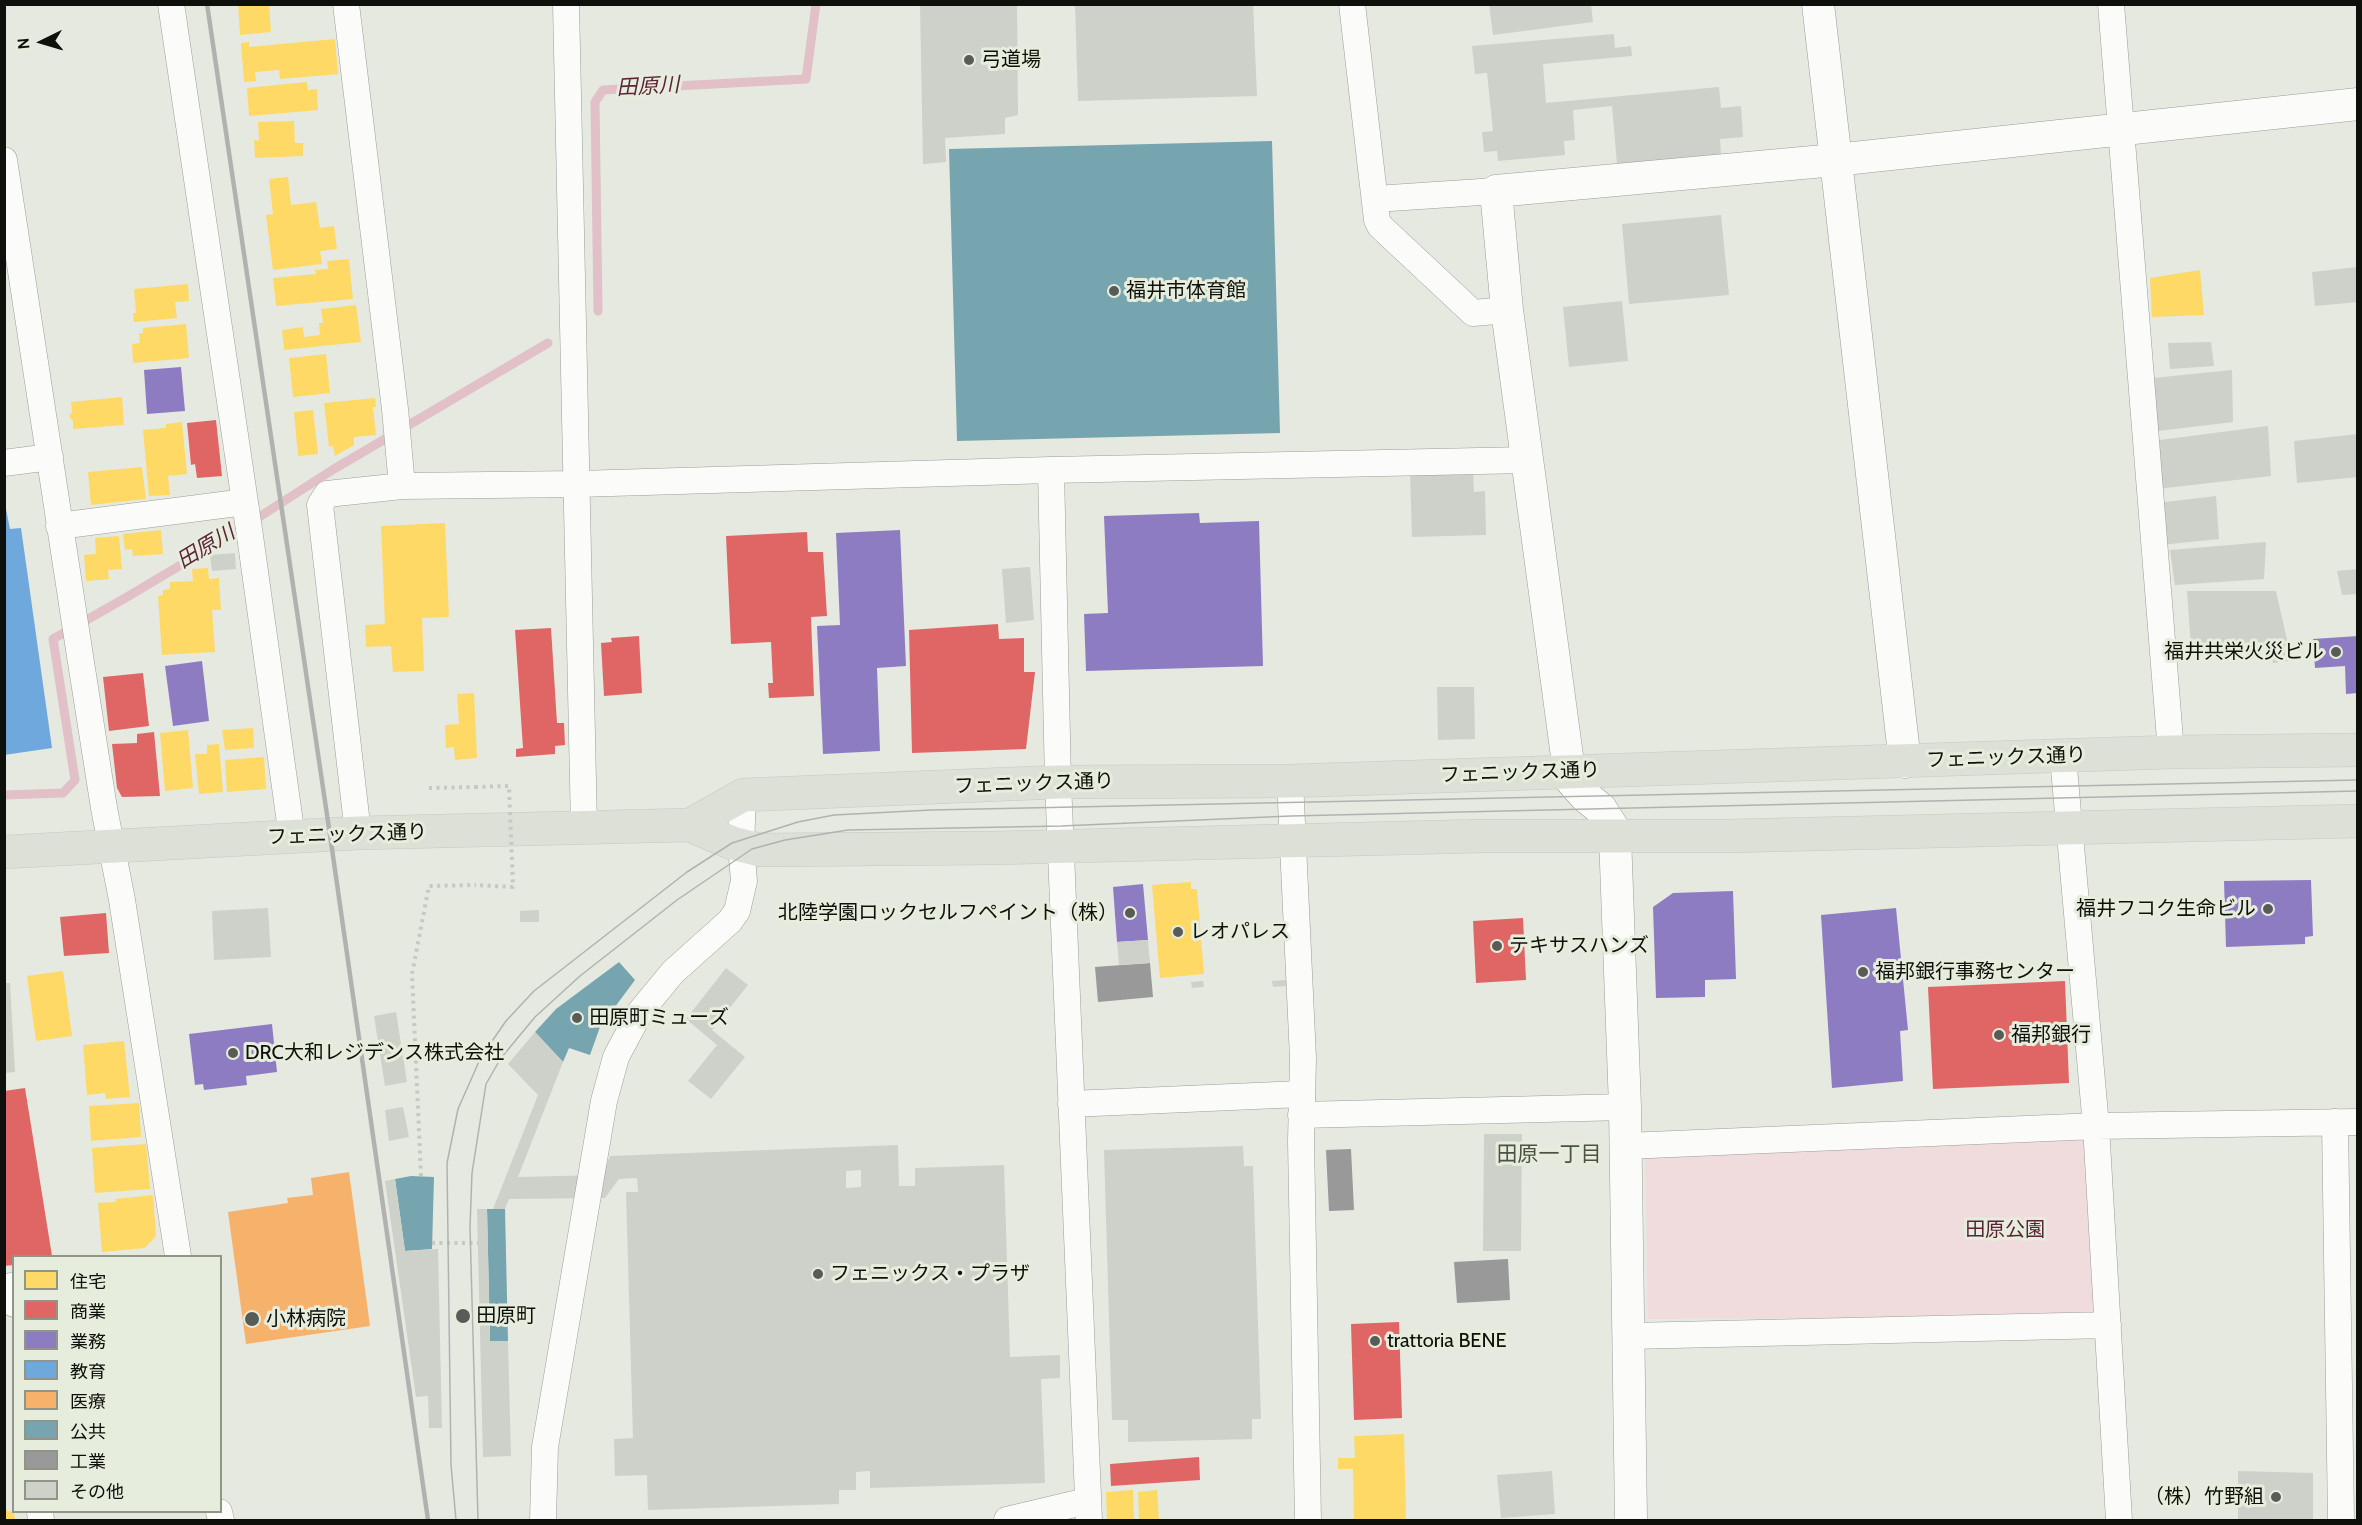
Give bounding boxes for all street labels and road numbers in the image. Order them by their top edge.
street label: フェニックス通り [1926,743,2086,773]
street label: フェニックス通り [1440,758,1600,788]
street label: フェニックス通り [954,769,1114,799]
street label: フェニックス通り [267,820,427,850]

